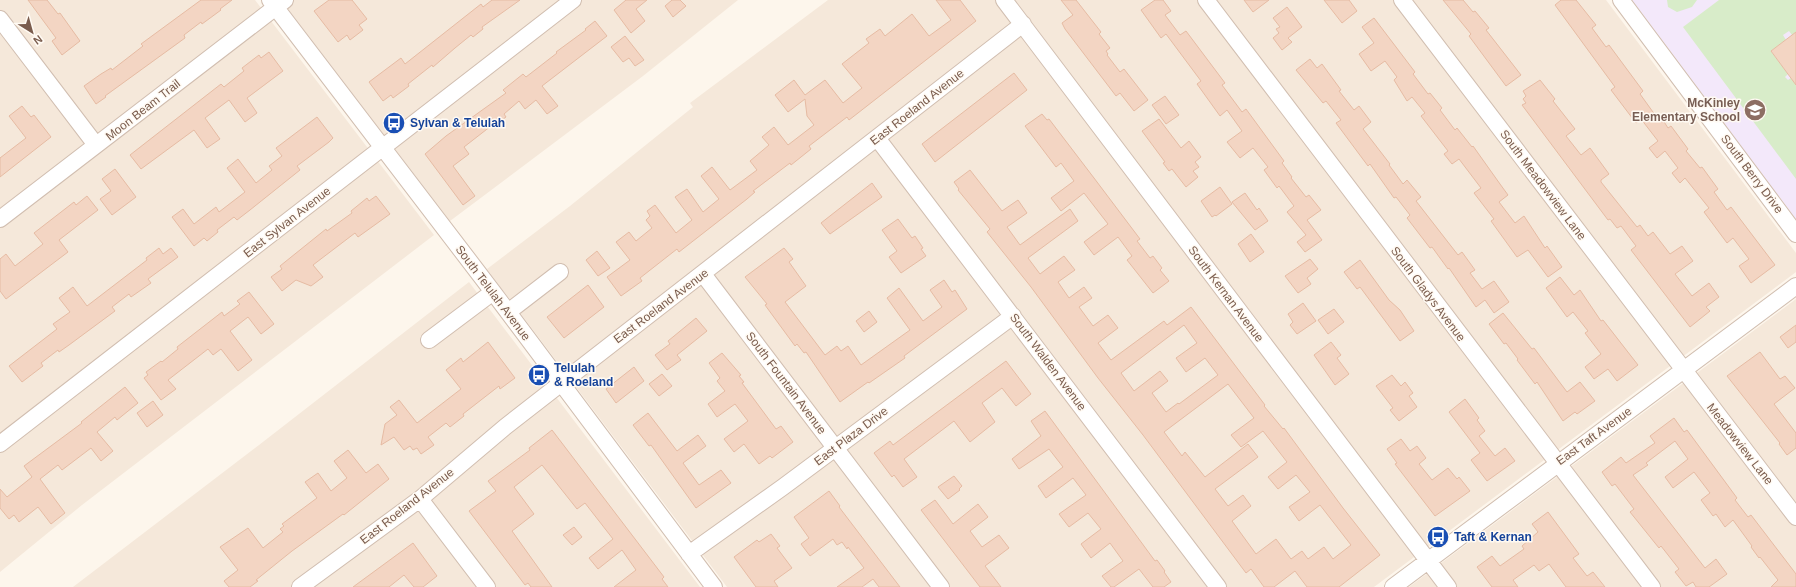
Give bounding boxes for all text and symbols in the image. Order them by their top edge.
north arrow [12,12,52,52]
text: N [31,33,45,47]
street label: East Roeland Avenue [867,66,967,148]
street label: Moon Beam Trail [103,77,183,143]
place label: McKinley Elementary School [1632,96,1740,124]
school or university icon: McKinley Elementary School [1742,97,1768,123]
bus stop icon: Sylvan & Telulah [381,110,407,136]
place label: Sylvan & Telulah [410,116,505,130]
street label: South Meadowview Lane [1497,127,1589,243]
street label: South Berry Drive [1718,132,1786,216]
street label: East Sylvan Avenue [241,183,334,260]
street label: South Telulah Avenue [453,243,534,344]
street label: South Kernan Avenue [1185,243,1267,345]
street label: South Gladys Avenue [1388,244,1468,344]
street label: East Roeland Avenue [611,266,711,346]
street label: South Walden Avenue [1007,311,1089,414]
street label: South Fountain Avenue [743,329,829,437]
place label: Telulah & Roeland [554,361,613,389]
bus stop icon: Telulah & Roeland [526,362,552,388]
street label: Meadowview Lane [1704,401,1776,488]
street label: East Plaza Drive [811,404,891,468]
street label: East Taft Avenue [1554,404,1635,468]
street label: East Roeland Avenue [357,465,457,547]
bus stop icon: Taft & Kernan [1425,524,1451,550]
place label: Taft & Kernan [1454,530,1532,544]

